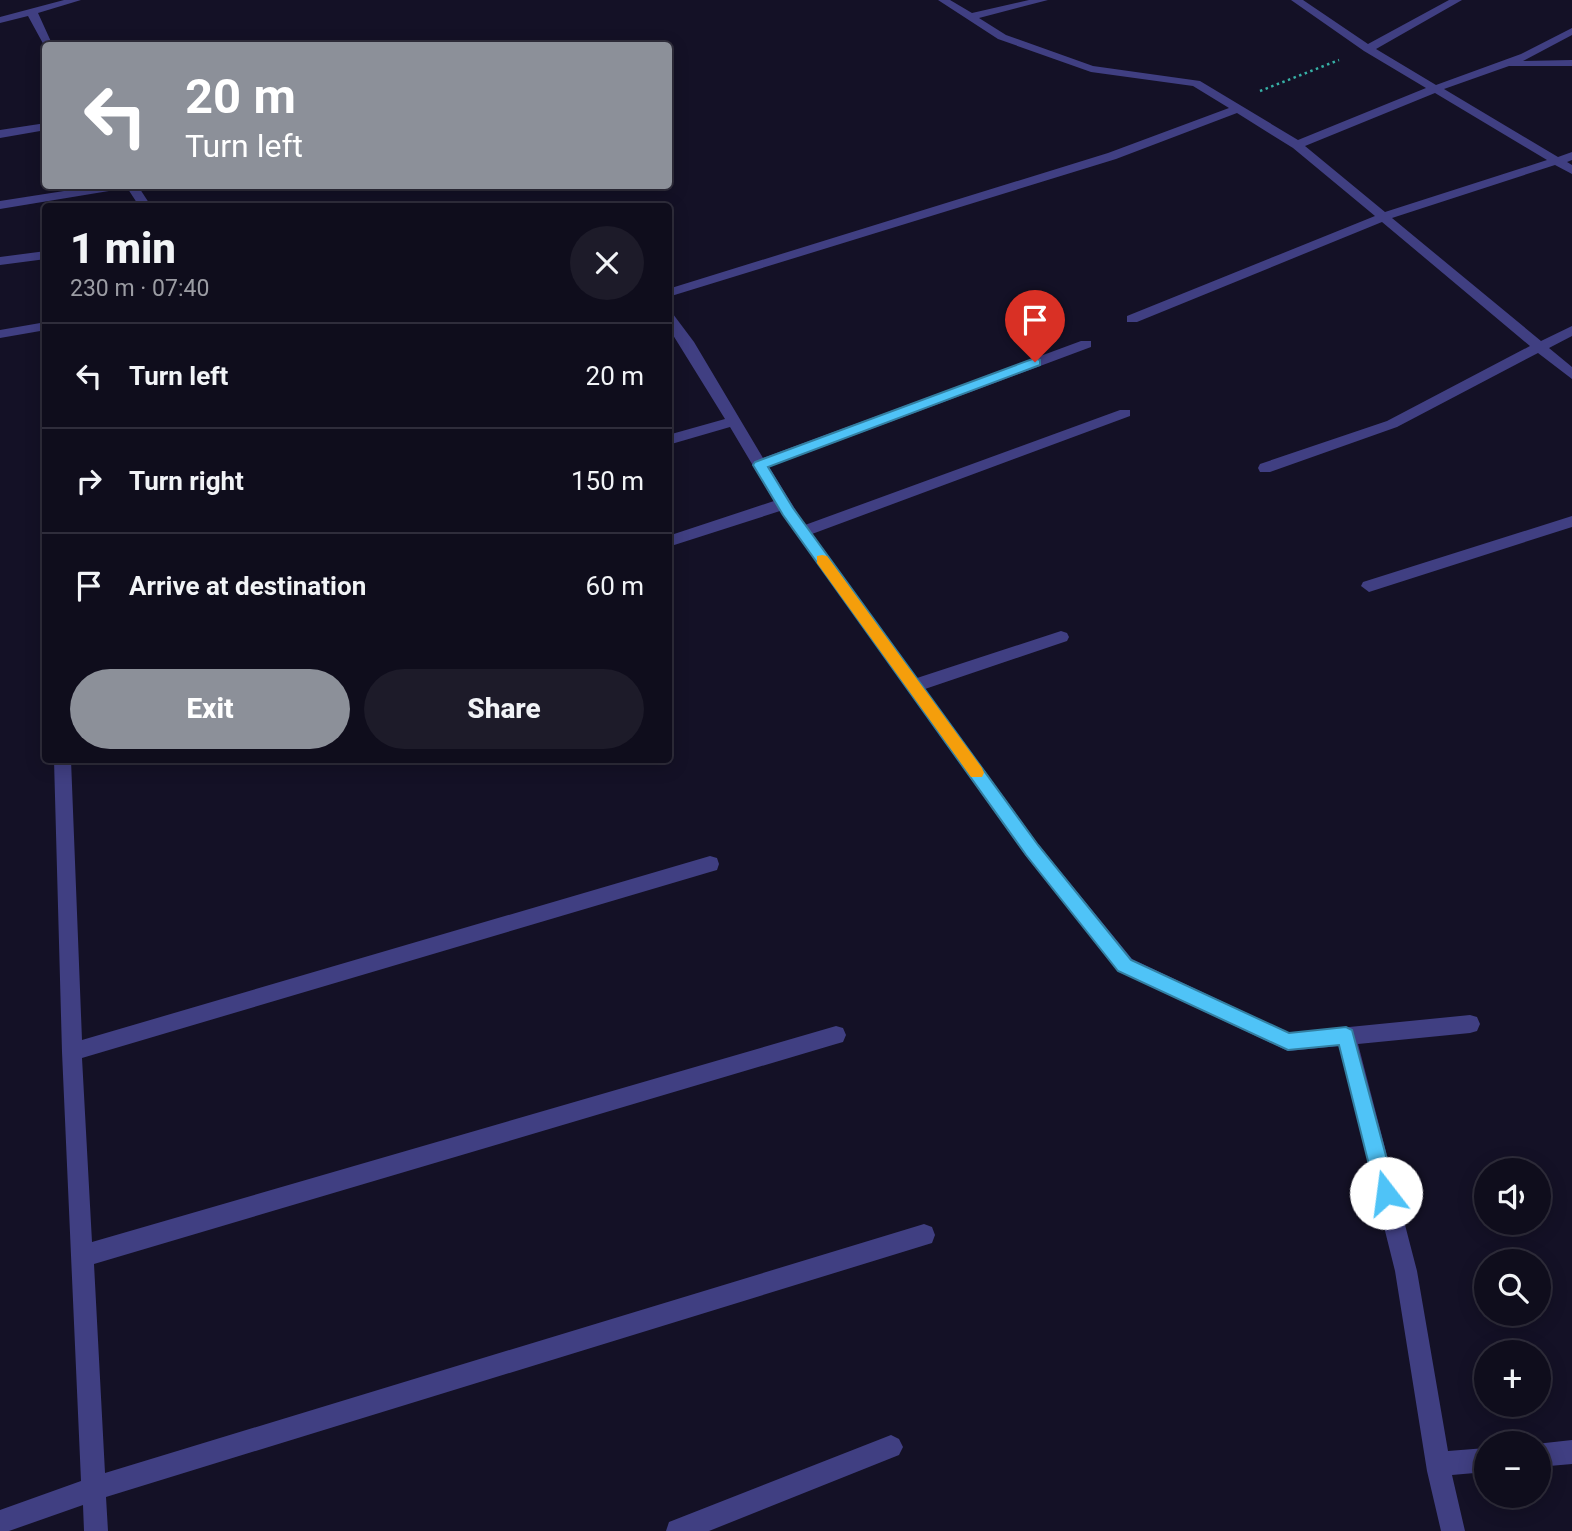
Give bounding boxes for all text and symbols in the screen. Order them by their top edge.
text: 20 m [185,68,296,125]
icon: left [70,70,161,161]
text: Turn left [185,127,303,165]
text: 1 min [70,224,176,273]
button: close [570,226,644,300]
text: 230 m · 07:40 [70,275,209,302]
pin [1005,290,1065,362]
icon: arrive [1016,301,1054,339]
icon: left [70,357,108,395]
text: Turn left [129,361,228,391]
text: 20 m [586,361,644,391]
icon: right [70,462,108,500]
text: Turn right [129,466,244,496]
text: 150 m [571,466,644,496]
icon: arrive [70,567,108,605]
text: Arrive at destination [129,571,366,601]
text: 60 m [586,571,644,601]
button: Exit [70,669,350,749]
button: Share [364,669,644,749]
position arrow [1349,1156,1423,1230]
map controls [1474,1158,1551,1508]
button: sound [1474,1158,1551,1235]
button: search [1474,1249,1551,1326]
button: + [1474,1340,1551,1417]
button: − [1474,1431,1551,1508]

